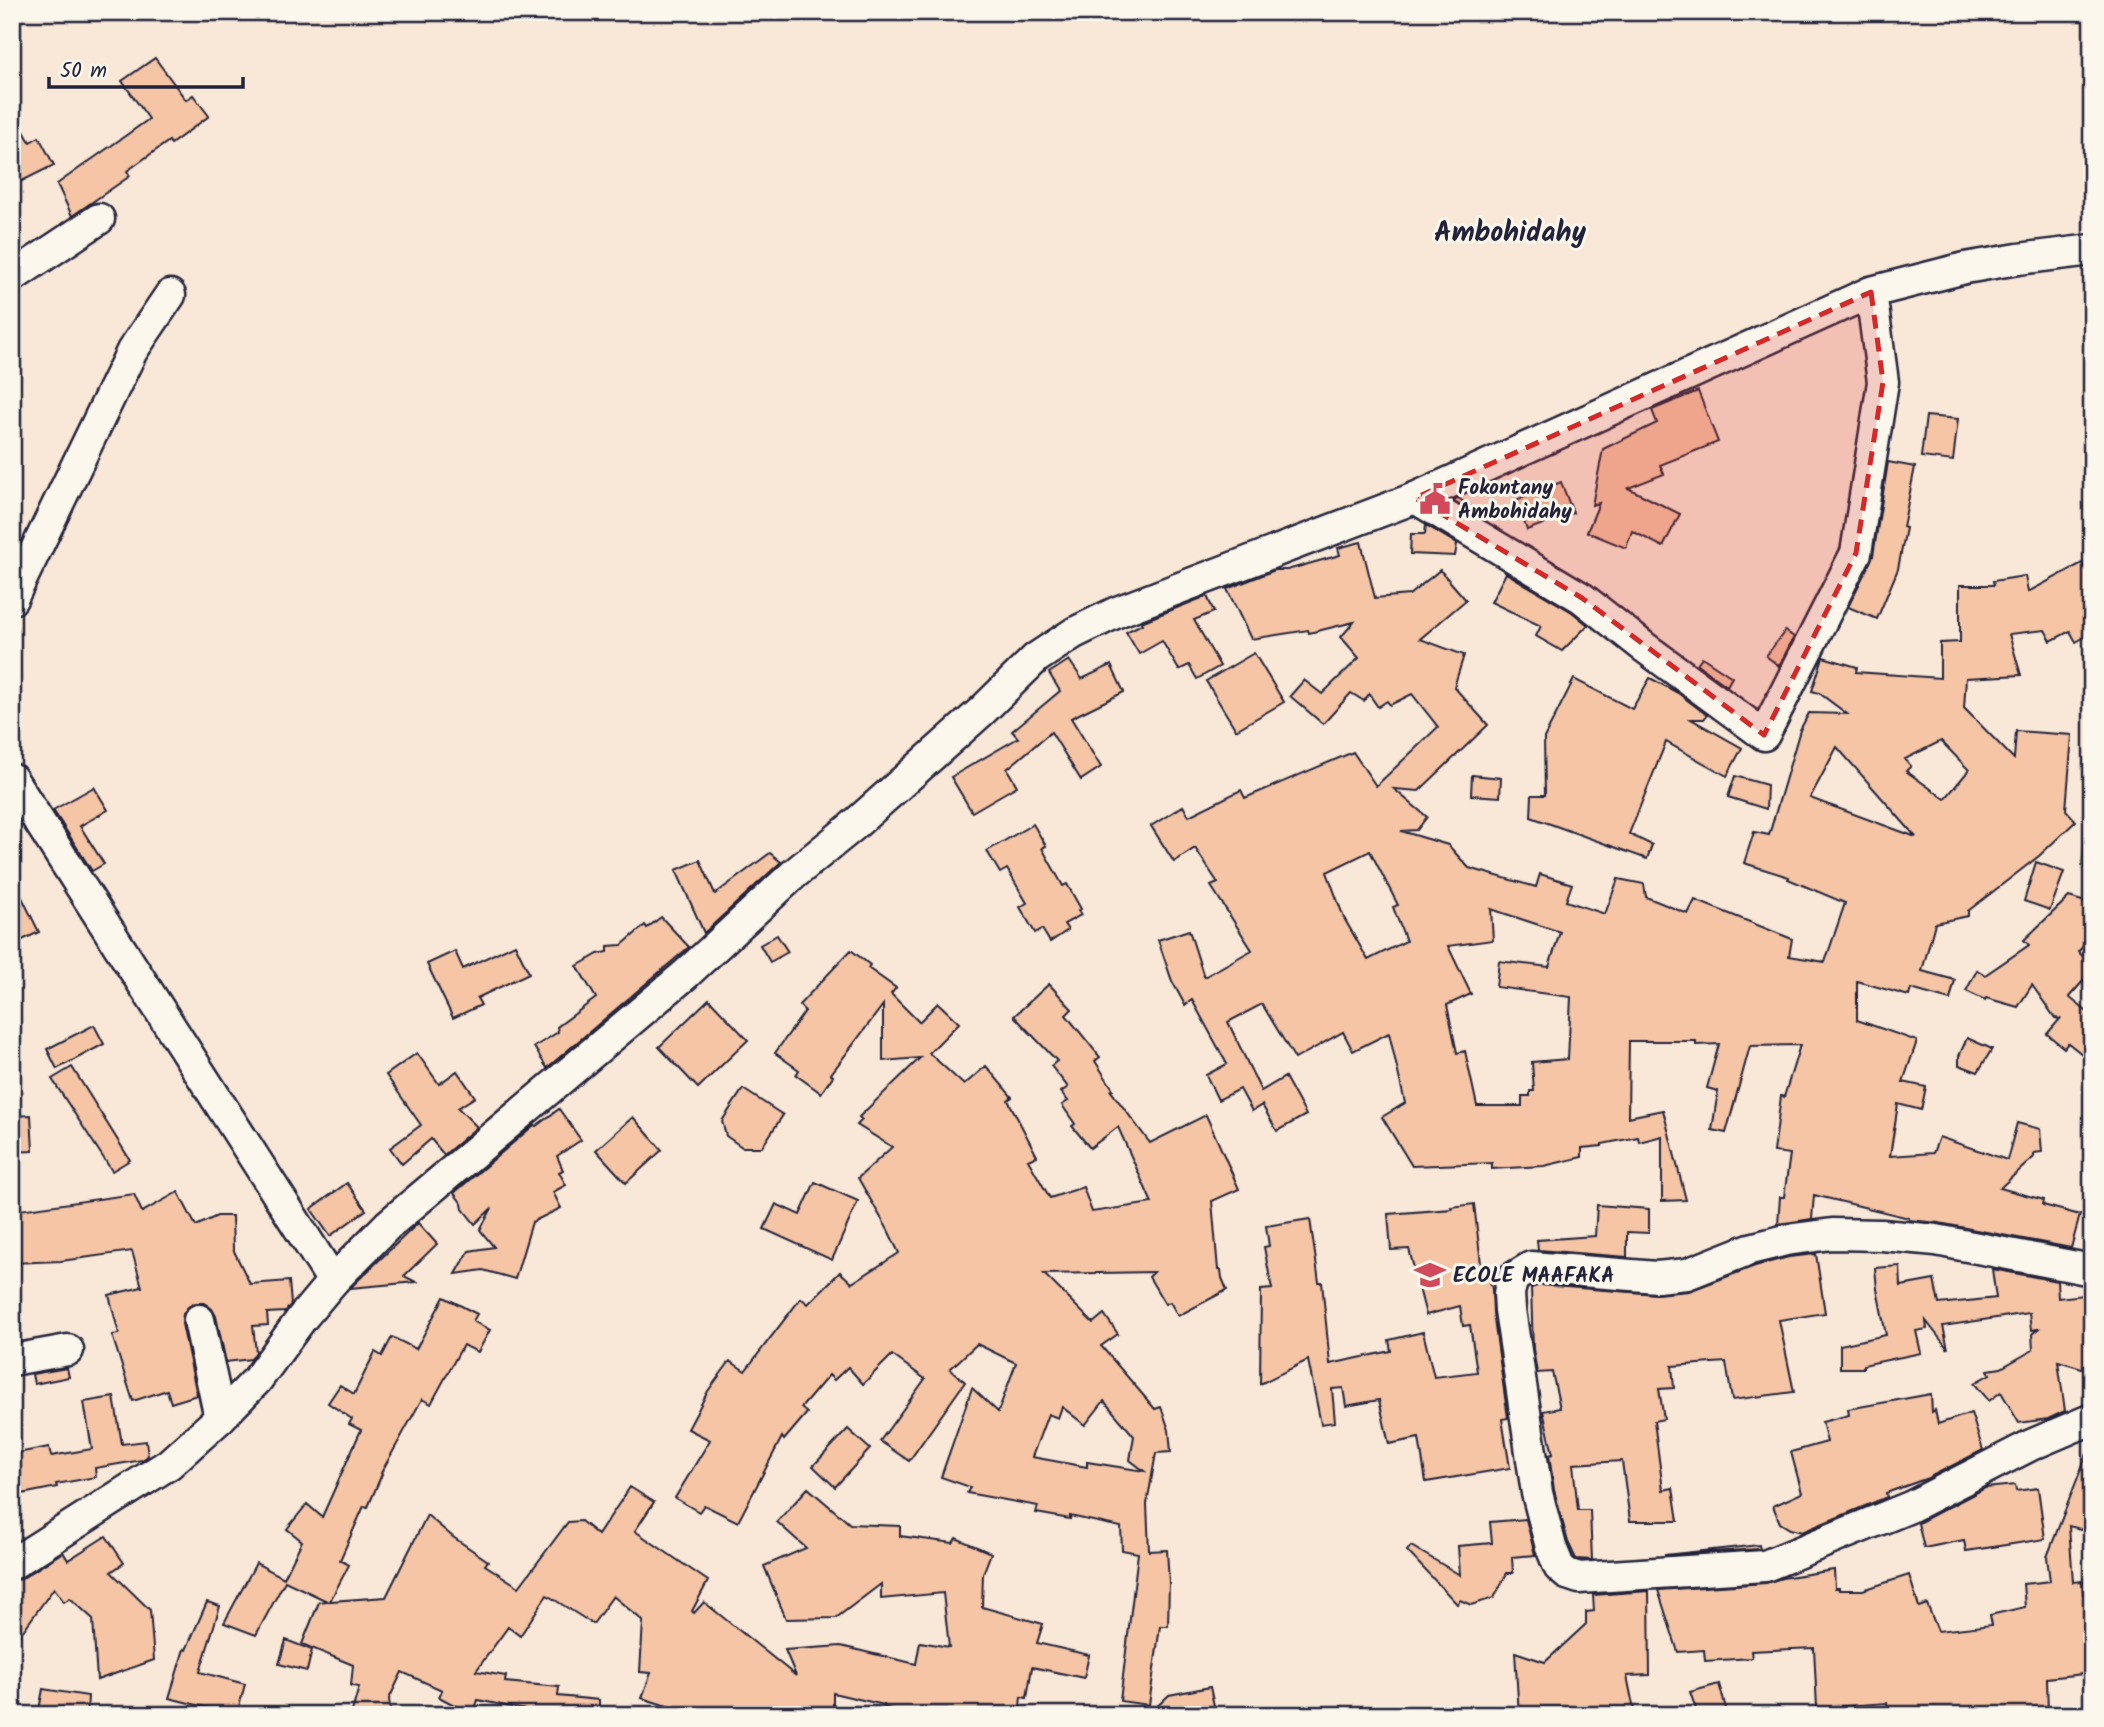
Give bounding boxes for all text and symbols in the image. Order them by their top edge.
scale bar [49,46,243,90]
text: 50 m [60,55,107,88]
district label: Ambohidahy [1434,211,1586,256]
place label: Fokontany Ambohidahy [1458,472,1572,529]
public building icon: Fokontany Ambohidahy [1418,482,1452,516]
school or university icon: ECOLE MAAFAKA [1413,1258,1447,1292]
place label: ECOLE MAAFAKA [1453,1260,1614,1293]

